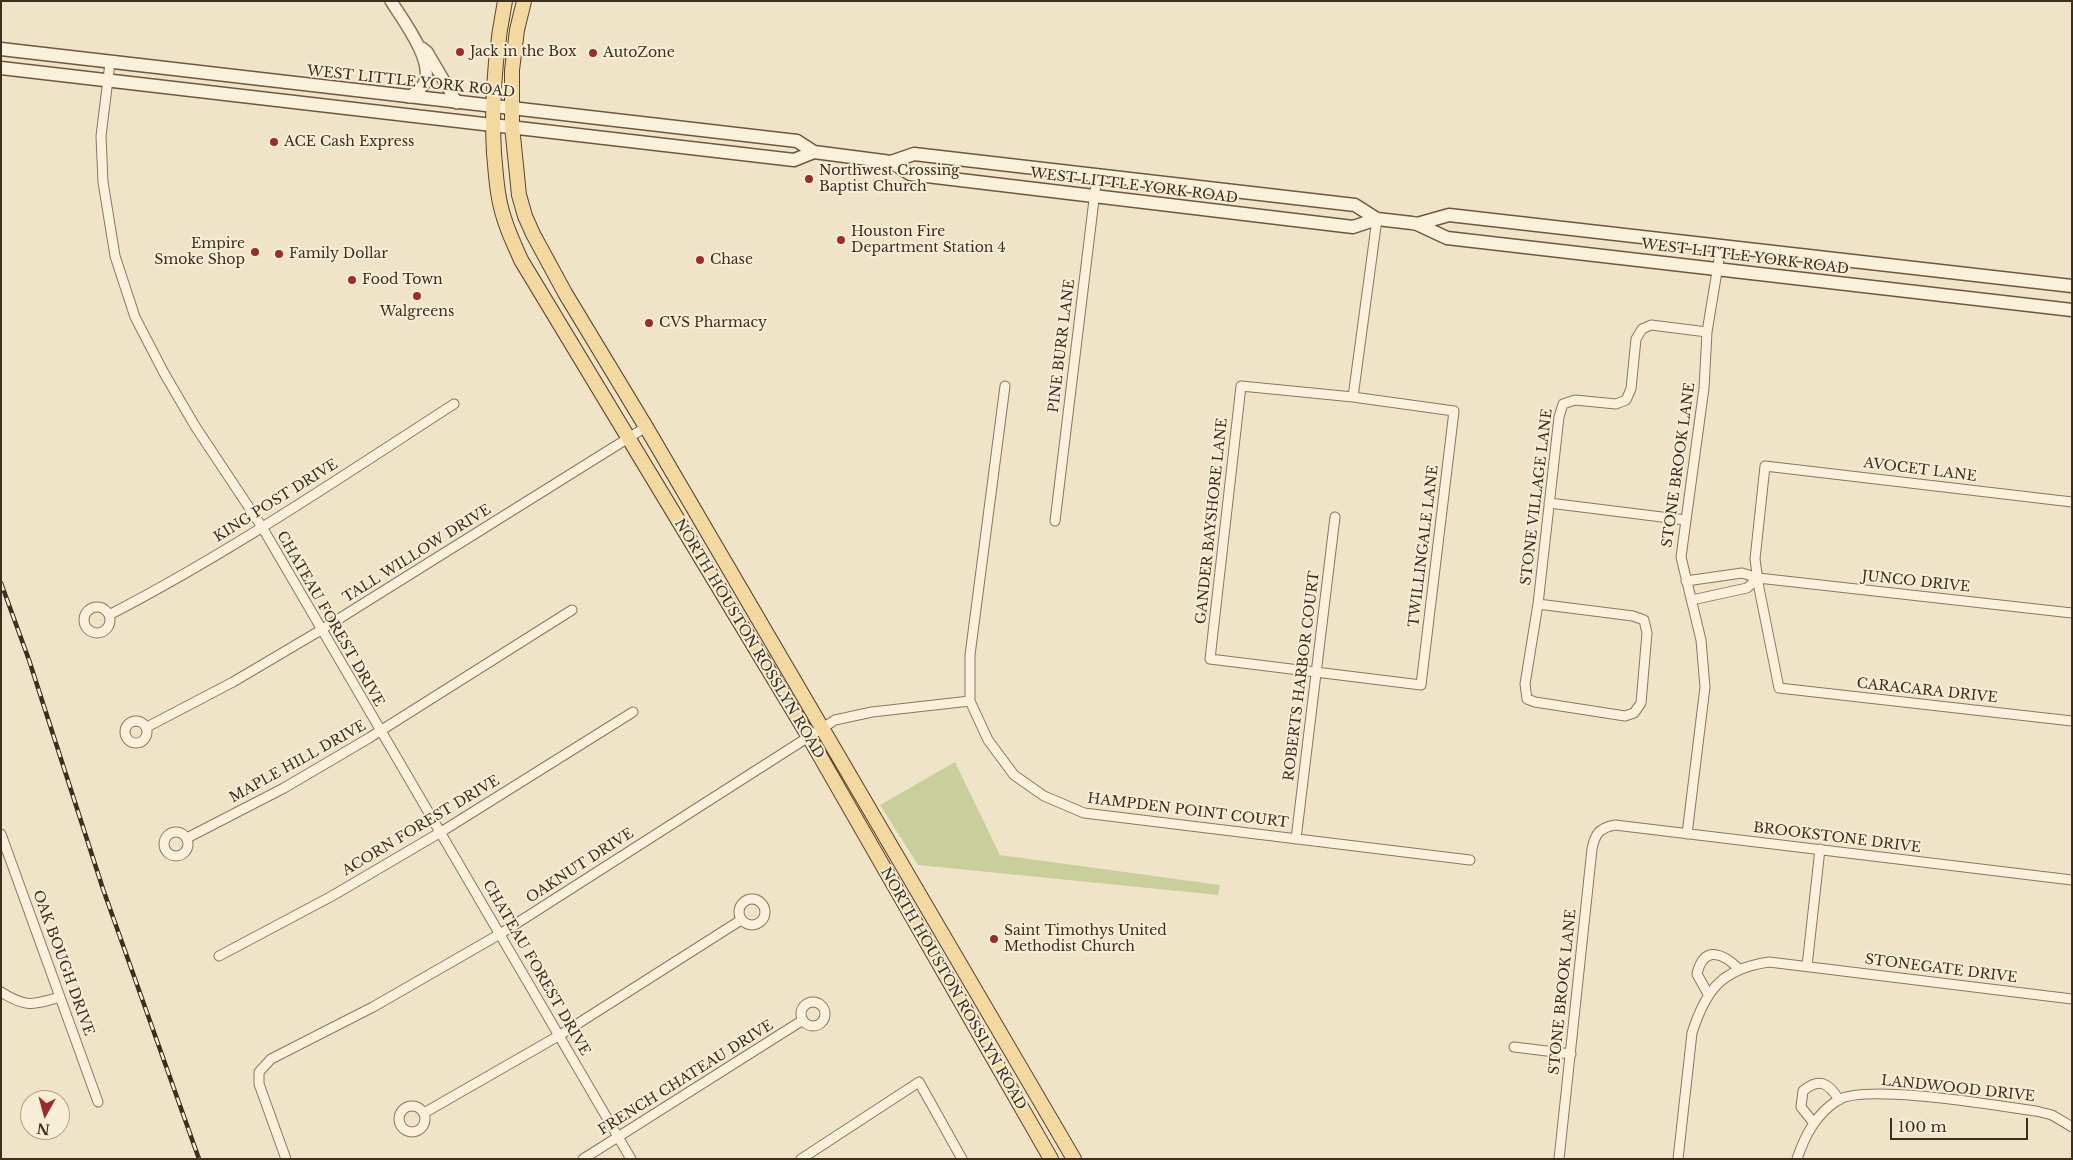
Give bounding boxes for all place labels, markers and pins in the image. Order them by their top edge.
place label: Jack in the Box [470,44,576,60]
place label: AutoZone [603,45,675,61]
marker: Jack in the Box [454,46,466,58]
marker: AutoZone [587,47,599,59]
place label: ACE Cash Express [284,134,414,150]
marker: ACE Cash Express [268,136,280,148]
place label: Northwest Crossing Baptist Church [819,163,959,196]
marker: Northwest Crossing Baptist Church [803,173,815,185]
place label: Houston Fire Department Station 4 [851,224,1006,256]
marker: Houston Fire Department Station 4 [835,234,847,246]
place label: Empire Smoke Shop [154,236,245,268]
marker: Empire Smoke Shop [249,246,261,258]
place label: Family Dollar [289,246,388,262]
marker: Family Dollar [273,248,285,260]
place label: Chase [710,252,753,268]
marker: Chase [694,254,706,266]
place label: Food Town [362,272,443,288]
marker: Food Town [346,274,358,286]
marker: Walgreens [411,290,423,302]
place label: Walgreens [380,304,454,320]
place label: CVS Pharmacy [659,315,767,331]
marker: CVS Pharmacy [643,317,655,329]
place label: Saint Timothys United Methodist Church [1004,923,1167,956]
marker: Saint Timothys United Methodist Church [988,933,1000,945]

